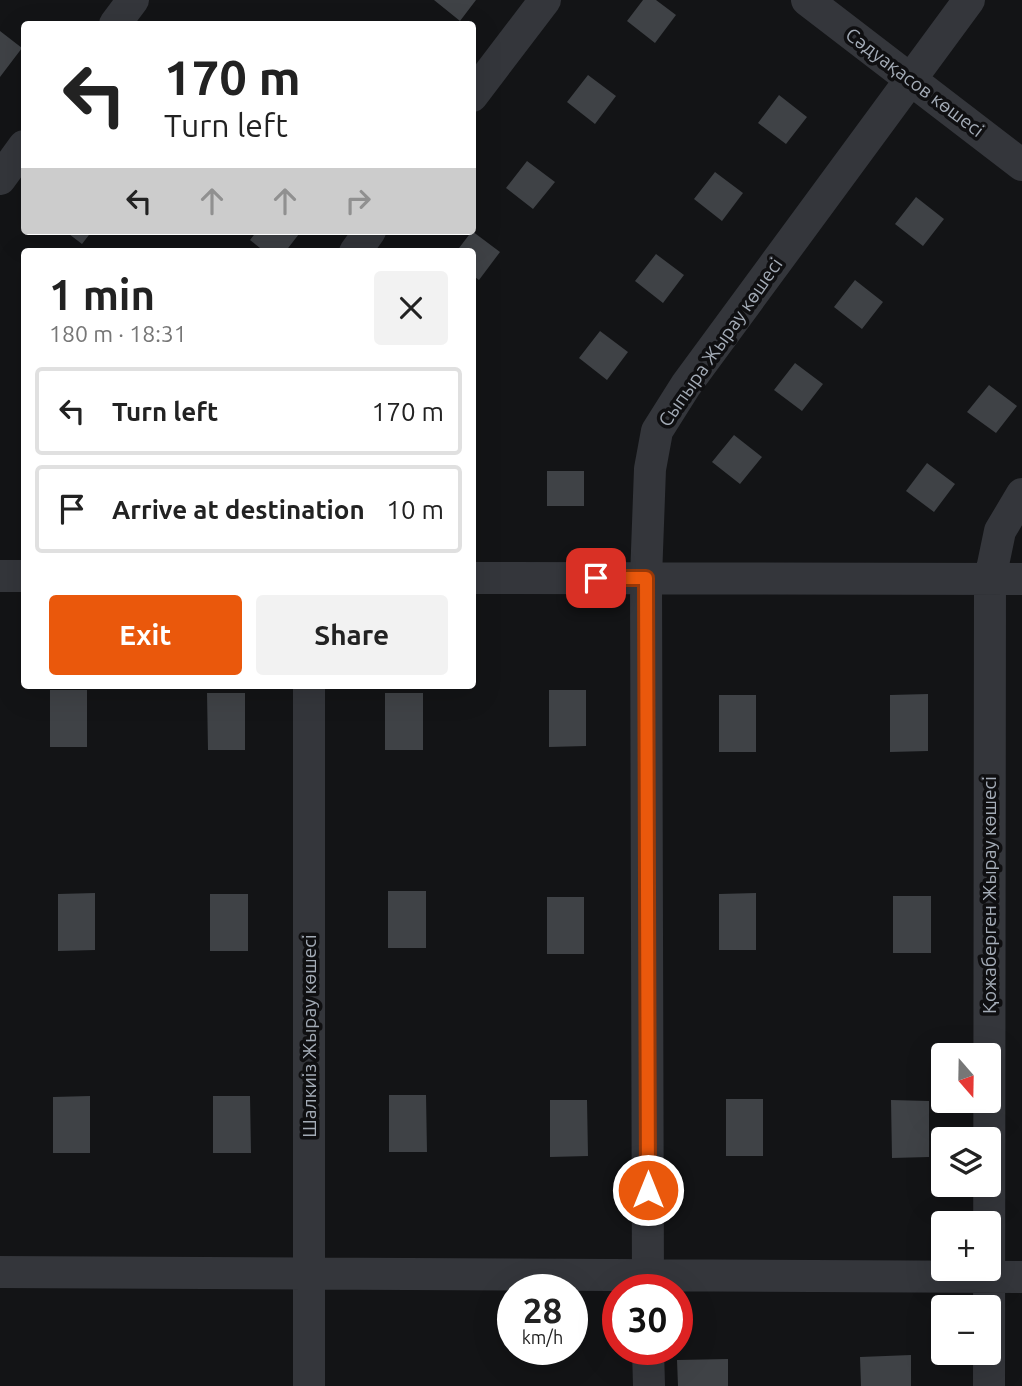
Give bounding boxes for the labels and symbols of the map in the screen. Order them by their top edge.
street label: Сәдуақасов көшесі [842,23,988,141]
street label: Сыпыра Жырау көшесі [653,253,787,431]
pin [566,548,626,608]
street label: Қожаберген Жырау көшесі [978,776,1000,1014]
street label: Шалкиіз Жырау көшесі [298,934,320,1138]
north arrow [931,1043,1001,1113]
position arrow [611,1153,685,1227]
speed limit sign: 30 [602,1274,693,1365]

